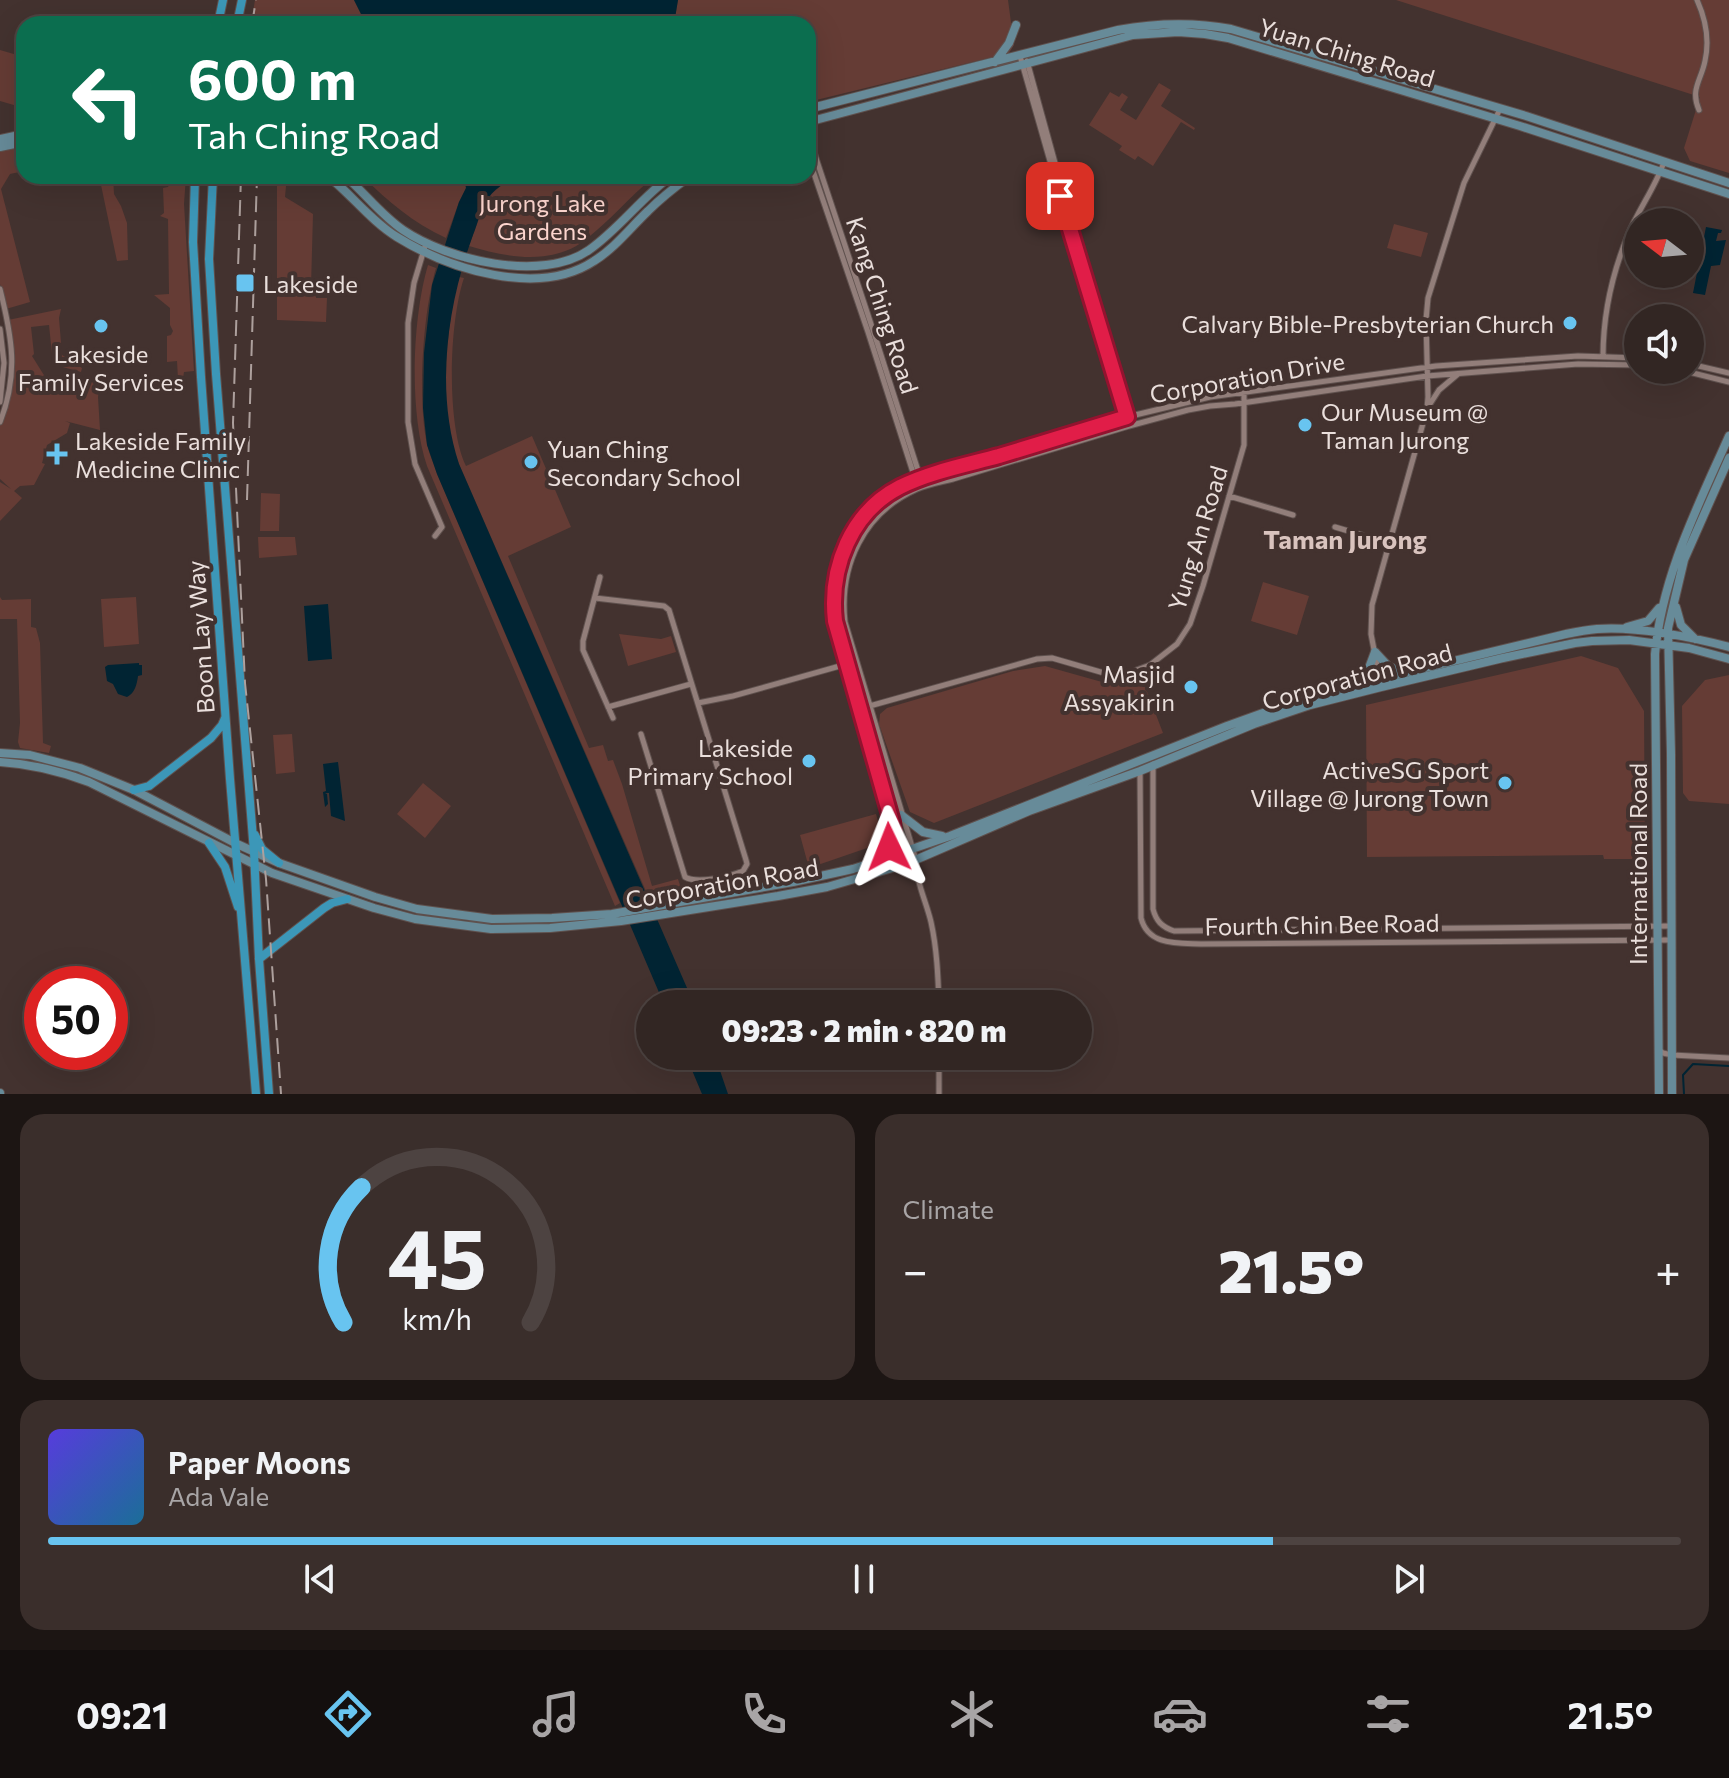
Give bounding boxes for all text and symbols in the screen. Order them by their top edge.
street label: Yuan Ching Road [1256,11,1438,93]
text: 600 m [188,43,357,112]
icon: left [56,48,160,152]
text: Tah Ching Road [188,112,440,156]
pin [1026,162,1094,230]
icon: arrive [1038,174,1082,218]
park label: Jurong Lake Gardens [479,188,605,245]
north arrow [1624,208,1704,288]
map controls [1624,208,1704,384]
street label: Kang Ching Road [841,213,925,397]
place label: Lakeside [263,269,358,298]
marker: Lakeside [234,272,256,294]
button: sound [1624,304,1704,384]
place label: Calvary Bible-Presbyterian Church [1181,309,1554,338]
marker: Calvary Bible-Presbyterian Church [1561,314,1579,332]
marker: Lakeside Family Services [92,317,110,335]
place label: Lakeside Family Services [18,339,184,396]
street label: Corporation Drive [1147,346,1347,408]
place label: Our Museum @ Taman Jurong [1321,397,1488,454]
marker: Our Museum @ Taman Jurong [1296,416,1314,434]
place label: Lakeside Family Medicine Clinic [75,426,246,483]
place label: Yuan Ching Secondary School [547,434,741,491]
marker: Lakeside Family Medicine Clinic [46,443,68,465]
marker: Yuan Ching Secondary School [522,453,540,471]
street label: Yung An Road [1161,462,1233,614]
district label: Taman Jurong [1263,523,1427,554]
street label: Boon Lay Way [180,559,220,715]
street label: Corporation Road [1259,637,1455,715]
place label: Masjid Assyakirin [1063,659,1175,716]
marker: Masjid Assyakirin [1182,678,1200,696]
place label: Lakeside Primary School [628,733,793,790]
marker: Lakeside Primary School [800,752,818,770]
place label: ActiveSG Sport Village @ Jurong Town [1250,755,1489,812]
street label: International Road [1623,763,1652,965]
marker: ActiveSG Sport Village @ Jurong Town [1496,774,1514,792]
position arrow [847,805,931,889]
street label: Corporation Road [623,852,821,914]
street label: Fourth Chin Bee Road [1204,907,1440,941]
speed limit sign: 50 [24,966,128,1070]
text: 09:23 · 2 min · 820 m [722,1011,1006,1048]
text: Climate [903,1193,994,1224]
text: 45 [387,1204,487,1306]
text: 21.5° [1218,1232,1364,1305]
text: − [903,1242,928,1296]
text: + [1655,1242,1681,1296]
text: km/h [402,1301,472,1336]
text: Paper Moons [168,1443,351,1480]
text: Ada Vale [168,1480,269,1511]
icon: previous [298,1557,342,1601]
icon: pause [842,1557,886,1601]
icon: next [1387,1557,1431,1601]
icon: directions [320,1686,376,1742]
icon: music [528,1686,584,1742]
icon: phone [736,1686,792,1742]
icon: climate [944,1686,1000,1742]
icon: car [1152,1686,1208,1742]
icon: filters [1360,1686,1416,1742]
text: 09:21 [76,1692,168,1736]
text: 21.5° [1568,1692,1653,1736]

